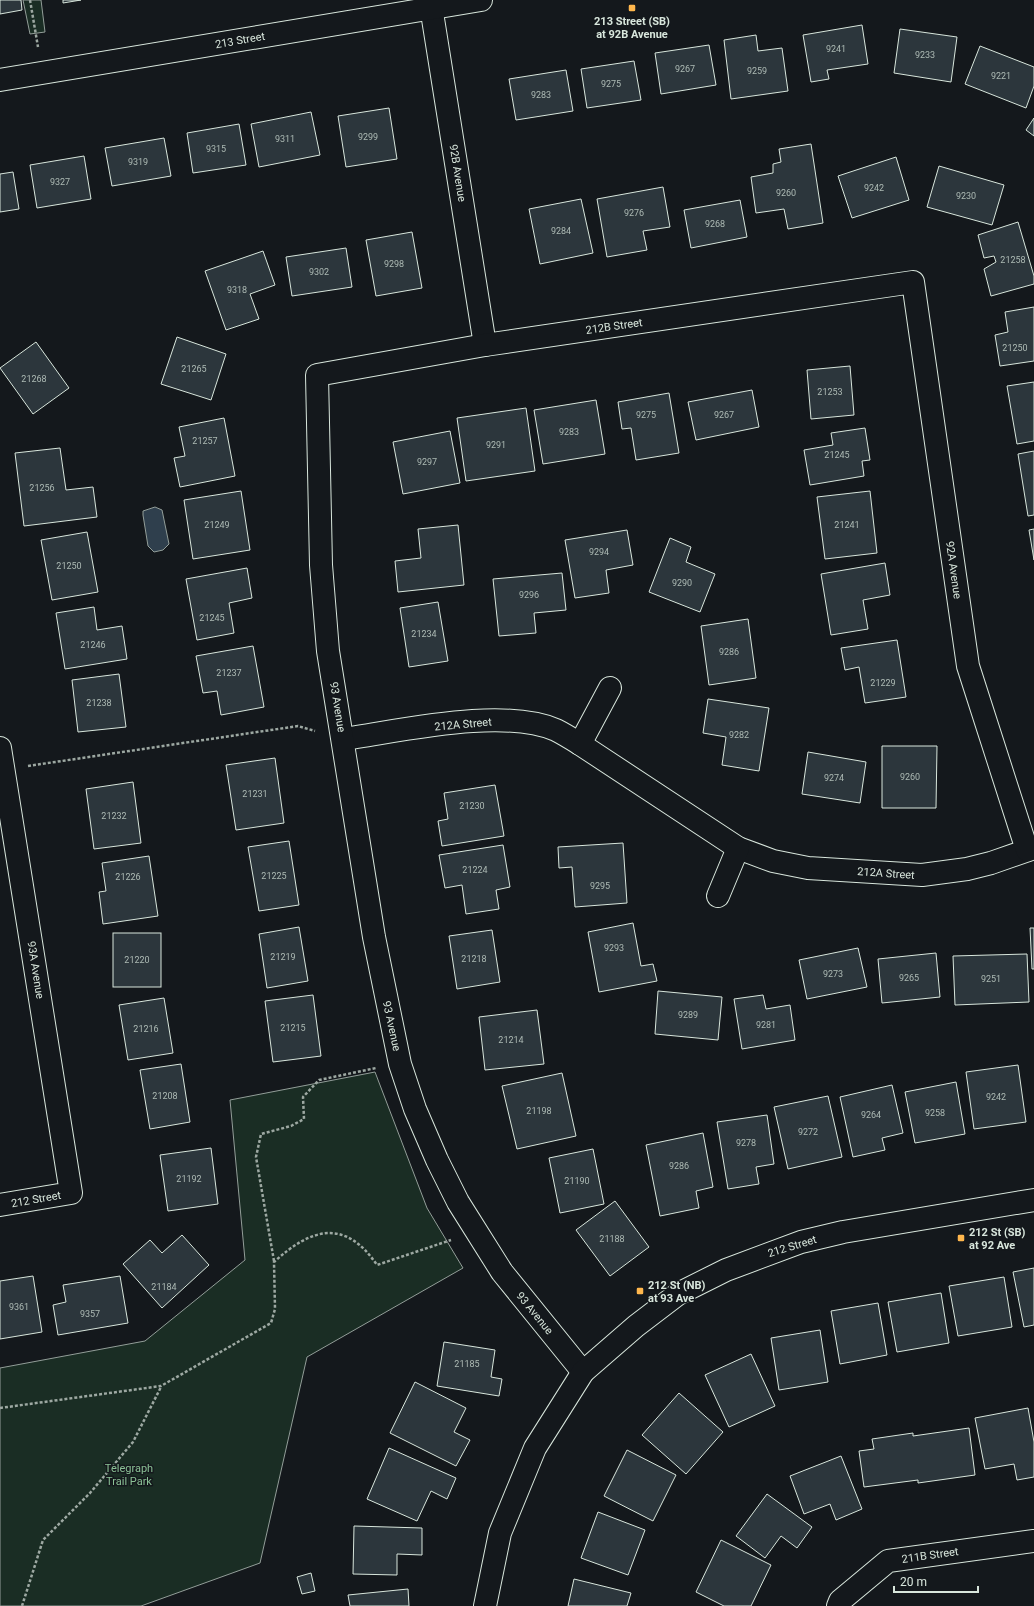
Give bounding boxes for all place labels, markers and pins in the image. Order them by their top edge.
marker: 213 Street (SB) at 92B Avenue [627,3,637,13]
place label: 213 Street (SB) at 92B Avenue [594,15,670,41]
place label: 212 St (SB) at 92 Ave [969,1226,1026,1252]
marker: 212 St (SB) at 92 Ave [956,1233,966,1243]
place label: 212 St (NB) at 93 Ave [648,1279,706,1305]
marker: 212 St (NB) at 93 Ave [635,1286,645,1296]

